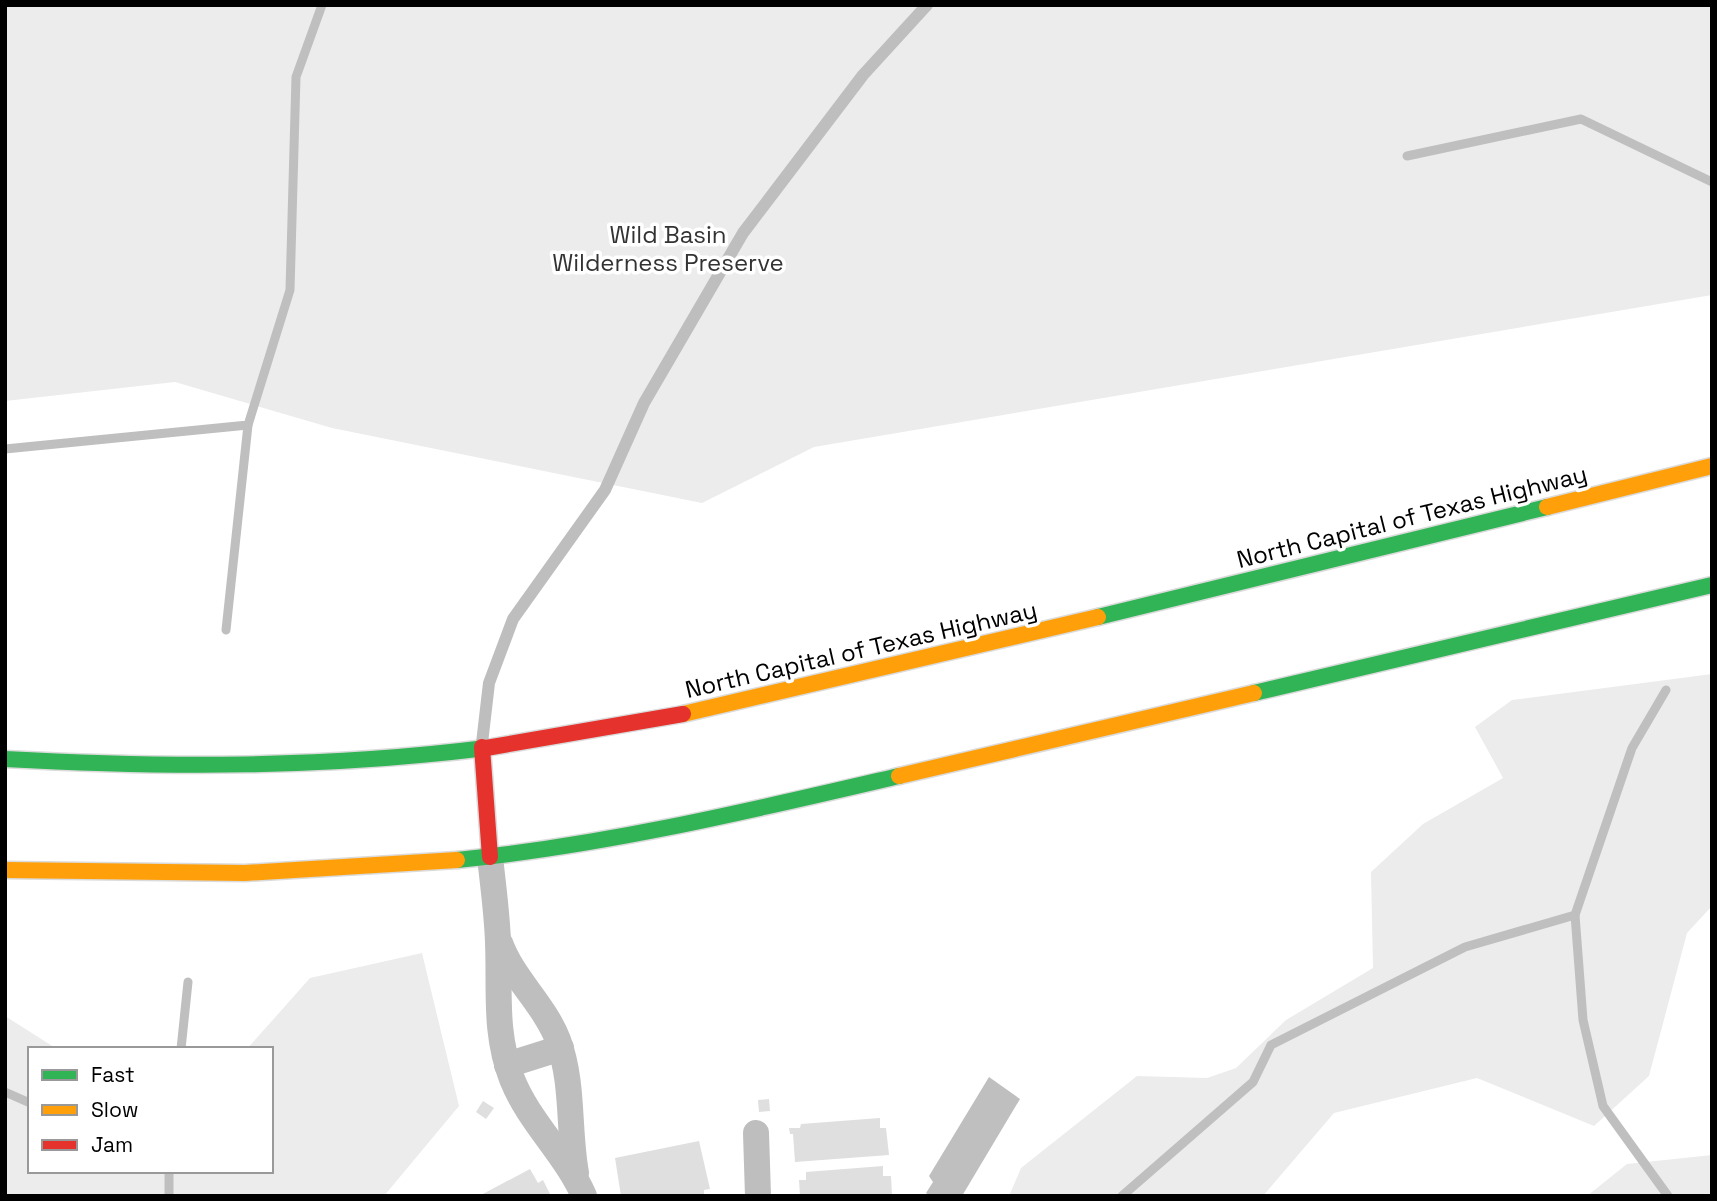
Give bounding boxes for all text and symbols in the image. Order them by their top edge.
park label: Wild Basin Wilderness Preserve [552,219,784,278]
street label: North Capital of Texas Highway [1233,458,1590,575]
street label: North Capital of Texas Highway [682,594,1040,705]
legend [28,1047,273,1173]
text: Fast [91,1061,135,1088]
text: Slow [91,1096,139,1123]
text: Jam [91,1131,133,1158]

